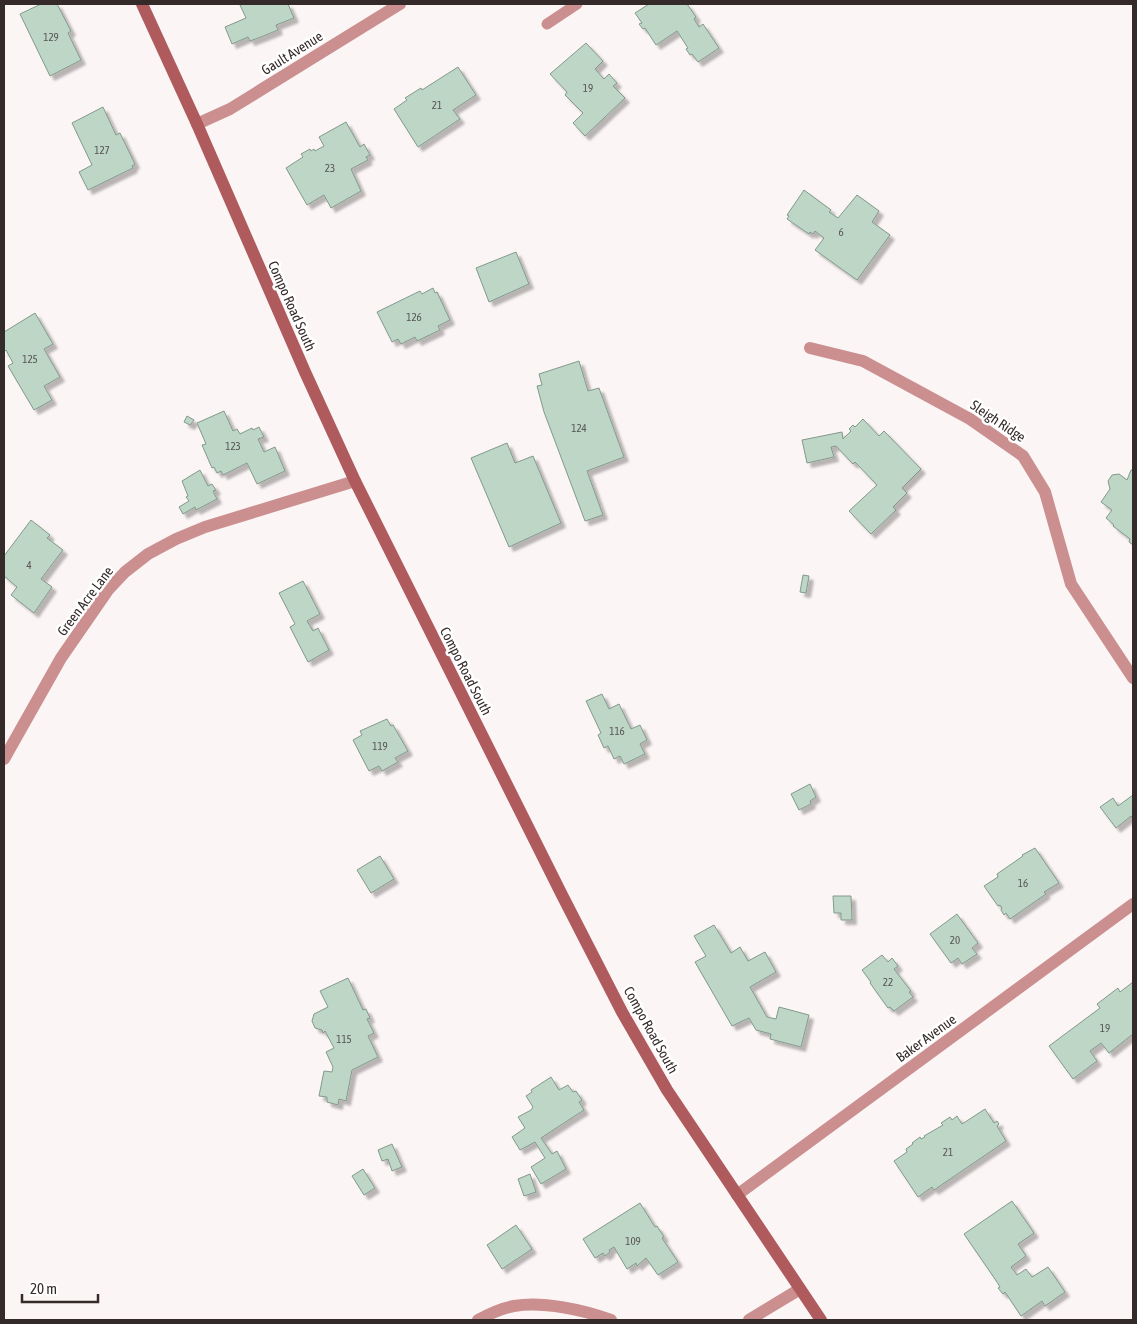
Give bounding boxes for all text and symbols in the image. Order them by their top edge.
street label: Gault Avenue [258,28,326,78]
house number: 129 [43,31,59,43]
house number: 19 [583,82,593,94]
house number: 21 [432,99,442,111]
house number: 127 [94,144,110,156]
house number: 23 [325,162,335,174]
house number: 6 [838,226,844,238]
street label: Compo Road South [265,259,319,353]
house number: 126 [406,311,422,323]
house number: 125 [22,353,38,365]
street label: Sleigh Ridge [968,397,1028,445]
house number: 124 [571,422,587,434]
house number: 123 [225,440,241,452]
house number: 4 [26,559,32,571]
street label: Green Acre Lane [54,563,116,639]
street label: Compo Road South [437,624,495,718]
house number: 116 [609,725,625,737]
house number: 119 [372,740,388,752]
house number: 16 [1018,877,1028,889]
house number: 20 [950,934,960,946]
house number: 22 [883,976,893,988]
street label: Compo Road South [621,984,681,1076]
street label: Baker Avenue [893,1011,959,1065]
house number: 19 [1100,1022,1110,1034]
house number: 115 [336,1033,352,1045]
house number: 21 [943,1146,953,1158]
house number: 109 [625,1235,641,1247]
scale bar [22,1272,99,1304]
text: 20 m [30,1280,57,1297]

